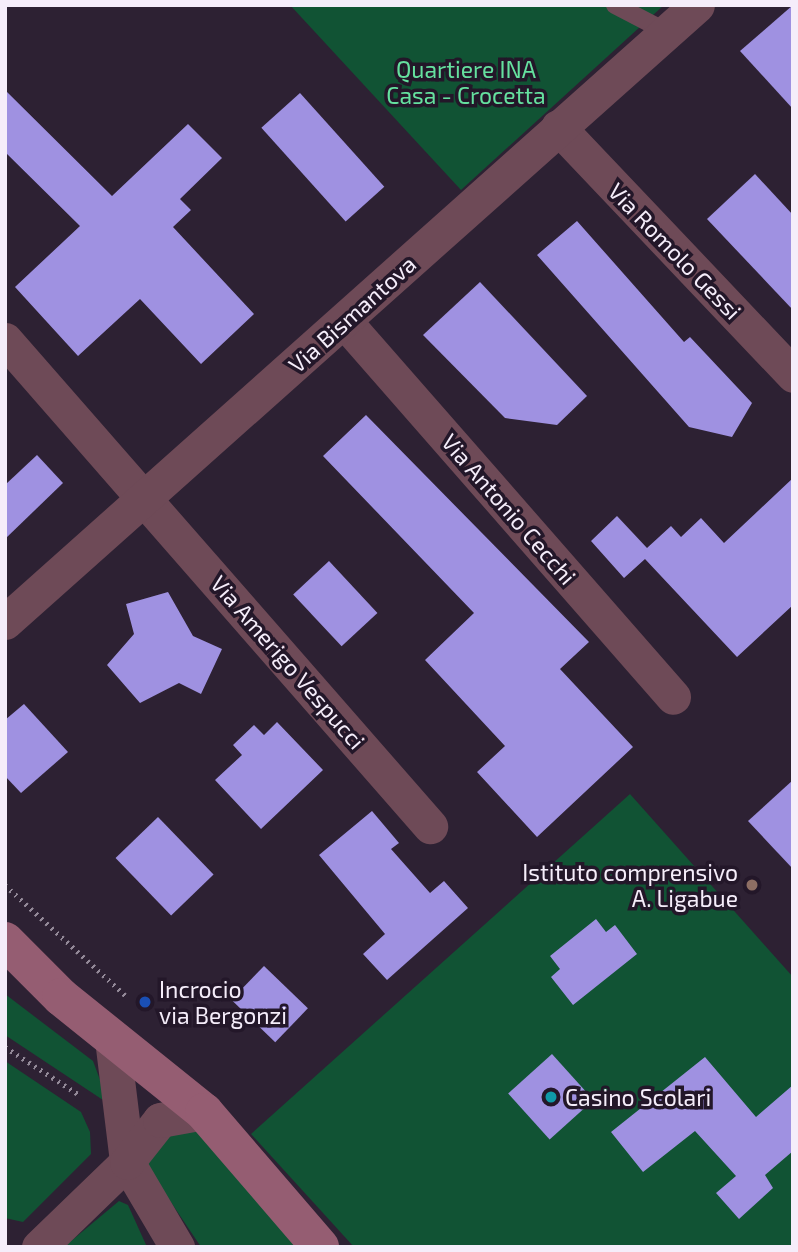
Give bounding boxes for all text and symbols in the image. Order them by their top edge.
park label: Quartiere INA Casa - Crocetta [386,55,546,109]
street label: Via Romolo Gessi [603,177,747,325]
street label: Via Bismantova [283,250,421,378]
street label: Via Antonio Cecchi [436,428,582,590]
street label: Via Amerigo Vespucci [205,569,371,755]
place label: Istituto comprensivo A. Ligabue [522,858,738,912]
marker: Istituto comprensivo A. Ligabue [744,877,760,893]
place label: Incrocio via Bergonzi [159,975,287,1029]
marker: Incrocio via Bergonzi [137,994,153,1010]
place label: Casino Scolari [565,1083,711,1111]
marker: Casino Scolari [543,1089,559,1105]

